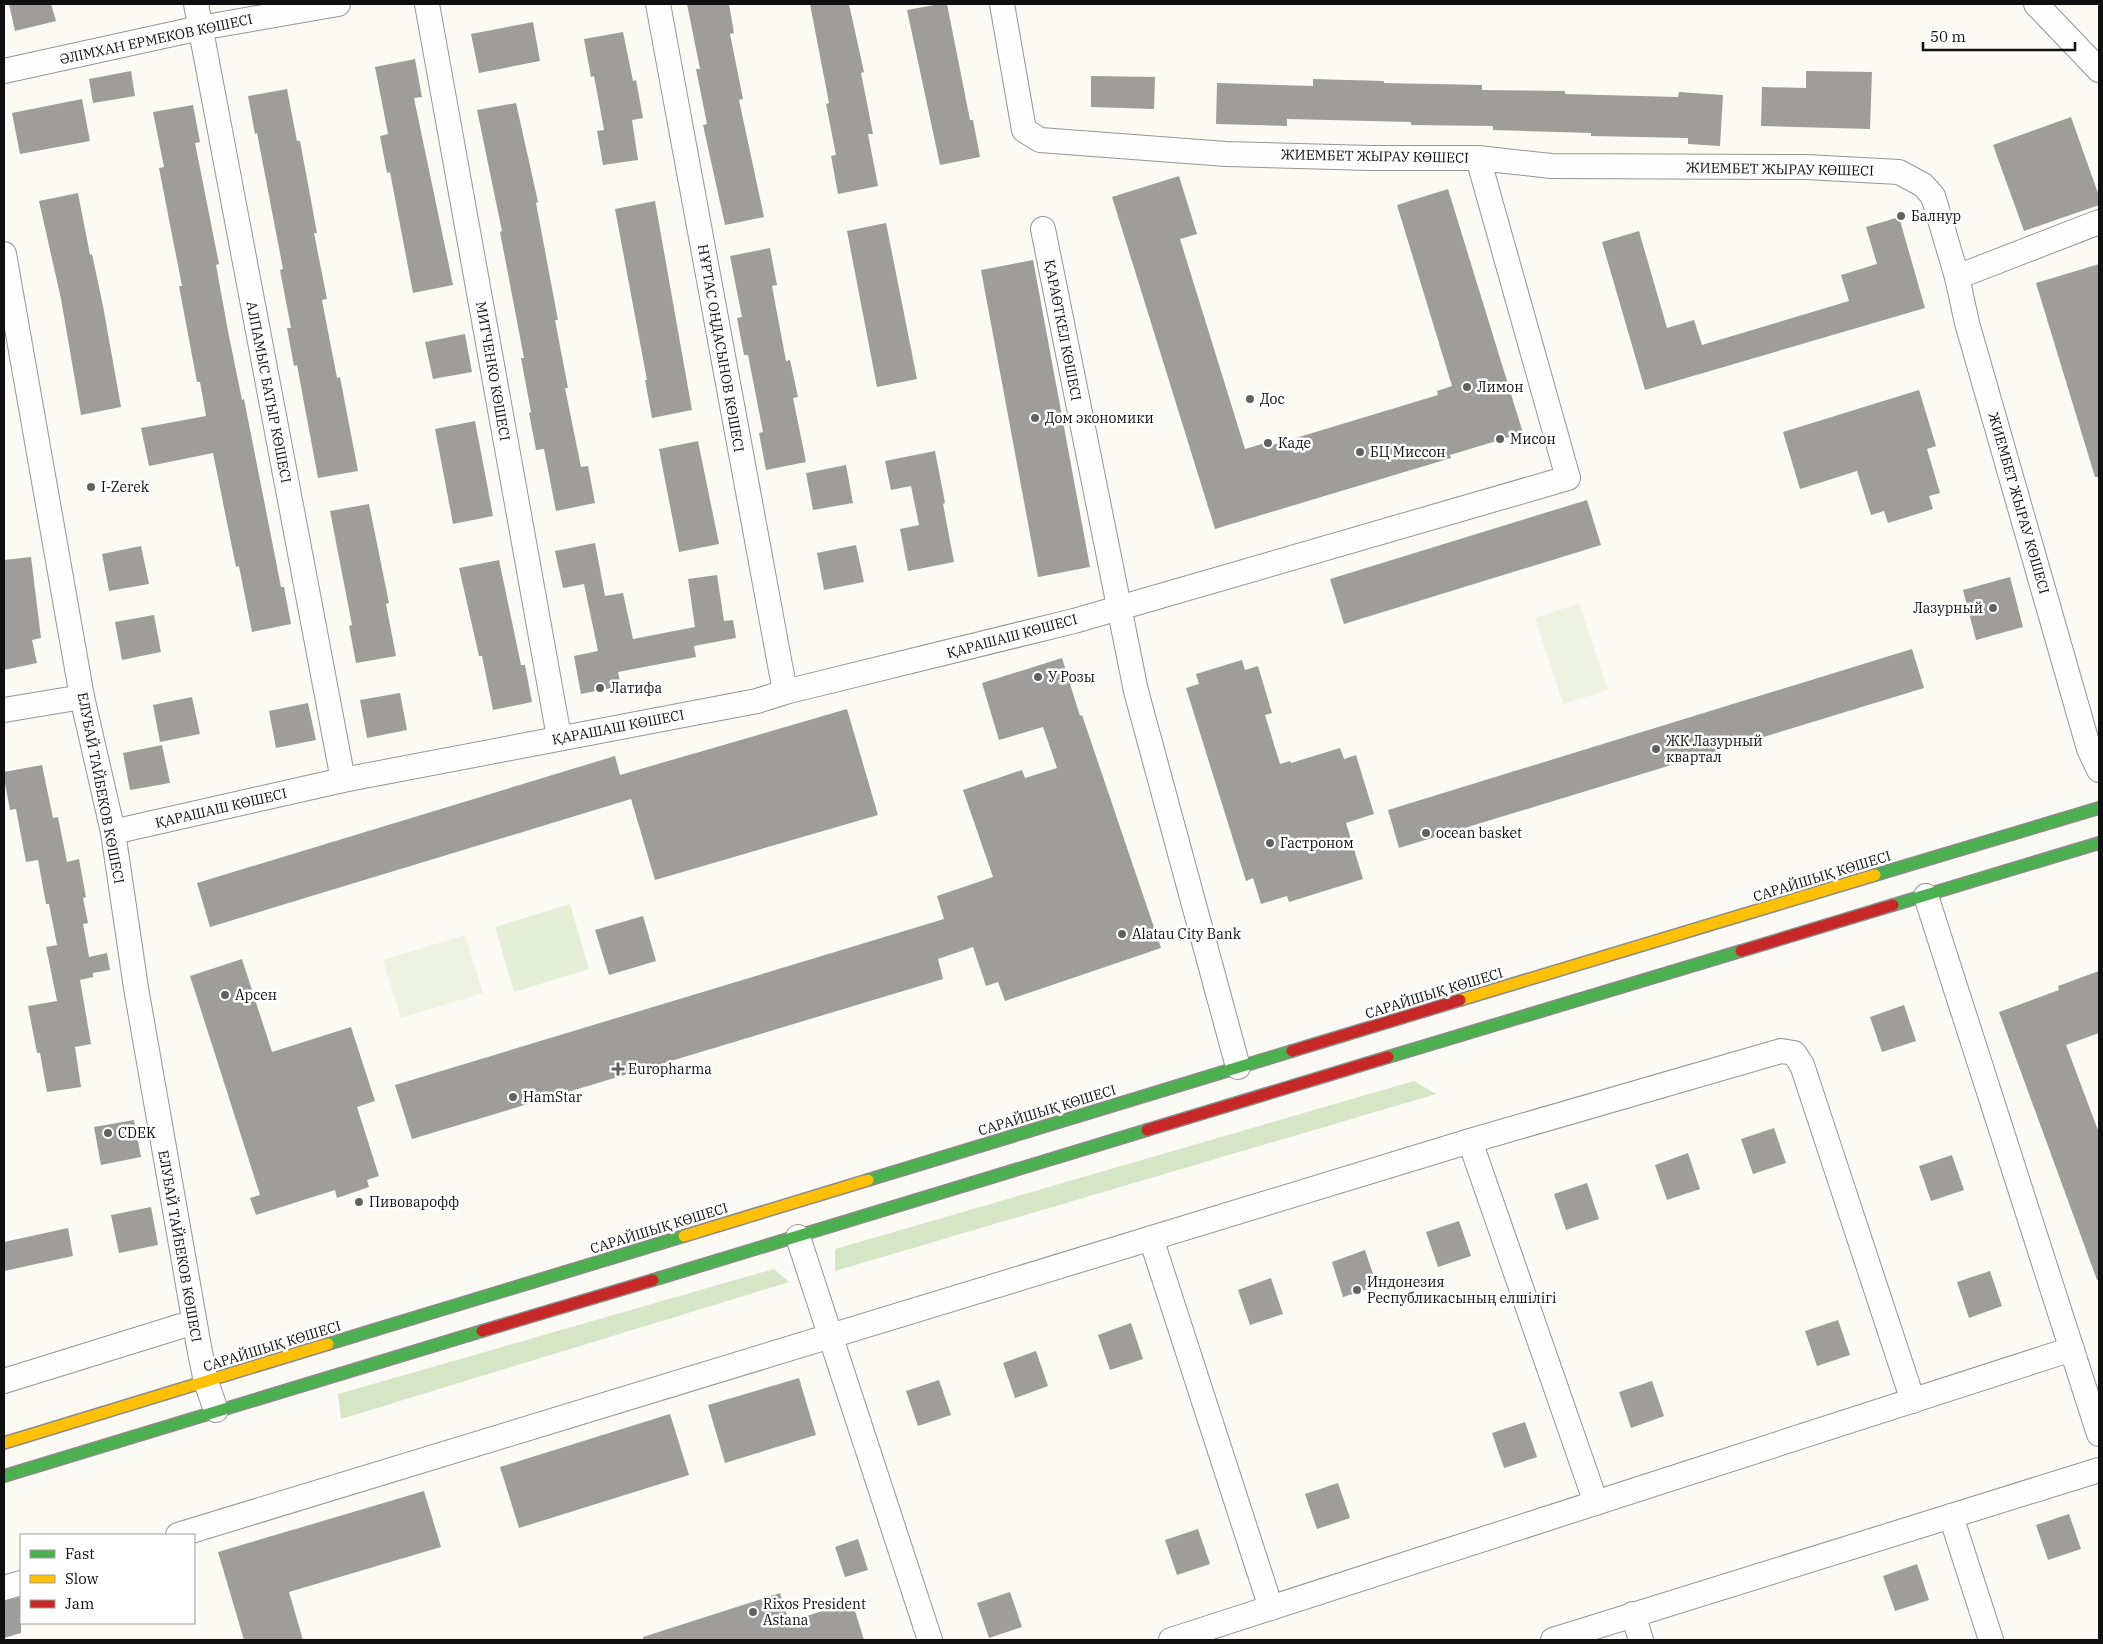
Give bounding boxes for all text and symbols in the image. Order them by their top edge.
street label: ӘЛІМХАН ЕРМЕКОВ КӨШЕСІ [58,10,254,68]
scale bar [1923,20,2076,52]
text: 50 m [1930,27,1966,46]
street label: ЖИЕМБЕТ ЖЫРАУ КӨШЕСІ [1281,145,1469,167]
street label: ЖИЕМБЕТ ЖЫРАУ КӨШЕСІ [1686,158,1874,180]
place label: Балнур [1911,207,1961,225]
marker: Балнур [1895,210,1907,222]
street label: НҰРТАС ОҢДАСЫНОВ КӨШЕСІ [694,243,748,453]
street label: ҚАРАӨТКЕЛ КӨШЕСІ [1040,258,1086,402]
street label: АЛПАМЫС БАТЫР КӨШЕСІ [243,300,295,485]
street label: МИТЧЕНКО КӨШЕСІ [472,300,514,442]
place label: Лимон [1477,378,1523,396]
marker: Лимон [1461,381,1473,393]
place label: Дос [1260,390,1285,408]
marker: Дос [1244,393,1256,405]
place label: Дом экономики [1045,409,1154,427]
street label: ЖИЕМБЕТ ЖЫРАУ КӨШЕСІ [1984,410,2054,596]
marker: Дом экономики [1029,412,1041,424]
place label: Мисон [1510,430,1556,448]
marker: Мисон [1494,433,1506,445]
place label: Каде [1278,434,1311,452]
marker: Каде [1262,437,1274,449]
place label: БЦ Миссон [1370,443,1446,461]
marker: БЦ Миссон [1354,446,1366,458]
place label: I-Zerek [101,478,150,496]
marker: I-Zerek [85,481,97,493]
place label: Лазурный [1913,599,1983,617]
marker: Лазурный [1987,602,1999,614]
street label: ҚАРАШАШ КӨШЕСІ [945,610,1079,662]
place label: У Розы [1048,668,1095,686]
marker: У Розы [1032,671,1044,683]
place label: Латифа [610,679,662,697]
marker: Латифа [594,682,606,694]
street label: ЕЛУБАЙ ТАЙБЕКОВ КӨШЕСІ [74,691,128,885]
street label: ҚАРАШАШ КӨШЕСІ [550,705,686,749]
place label: ЖК Лазурный квартал [1666,732,1762,766]
marker: ЖК Лазурный квартал [1650,743,1662,755]
street label: ҚАРАШАШ КӨШЕСІ [153,784,289,832]
place label: ocean basket [1436,824,1522,842]
marker: ocean basket [1420,827,1432,839]
place label: Гастроном [1280,834,1354,852]
marker: Гастроном [1264,837,1276,849]
street label: САРАЙШЫҚ КӨШЕСІ [1751,846,1893,906]
place label: Alatau City Bank [1132,925,1242,943]
marker: Alatau City Bank [1116,928,1128,940]
street label: САРАЙШЫҚ КӨШЕСІ [1363,963,1505,1023]
place label: Арсен [235,986,277,1004]
marker: Арсен [219,989,231,1001]
place label: Europharma [628,1060,712,1078]
marker: Europharma [612,1063,624,1075]
street label: САРАЙШЫҚ КӨШЕСІ [976,1080,1118,1140]
place label: HamStar [523,1088,583,1106]
marker: HamStar [507,1091,519,1103]
place label: CDEK [118,1124,156,1142]
marker: CDEK [102,1127,114,1139]
street label: ЕЛУБАЙ ТАЙБЕКОВ КӨШЕСІ [154,1149,206,1344]
place label: Пивоварофф [369,1193,459,1211]
marker: Пивоварофф [353,1196,365,1208]
street label: САРАЙШЫҚ КӨШЕСІ [588,1198,730,1258]
place label: Индонезия Республикасының елшілігі [1367,1273,1556,1307]
marker: Индонезия Республикасының елшілігі [1351,1284,1363,1296]
street label: САРАЙШЫҚ КӨШЕСІ [201,1316,343,1376]
legend [20,1534,195,1624]
text: Fast [65,1544,95,1563]
text: Slow [65,1569,99,1588]
text: Jam [65,1594,94,1613]
place label: Rixos President Astana [763,1595,866,1629]
marker: Rixos President Astana [747,1606,759,1618]

